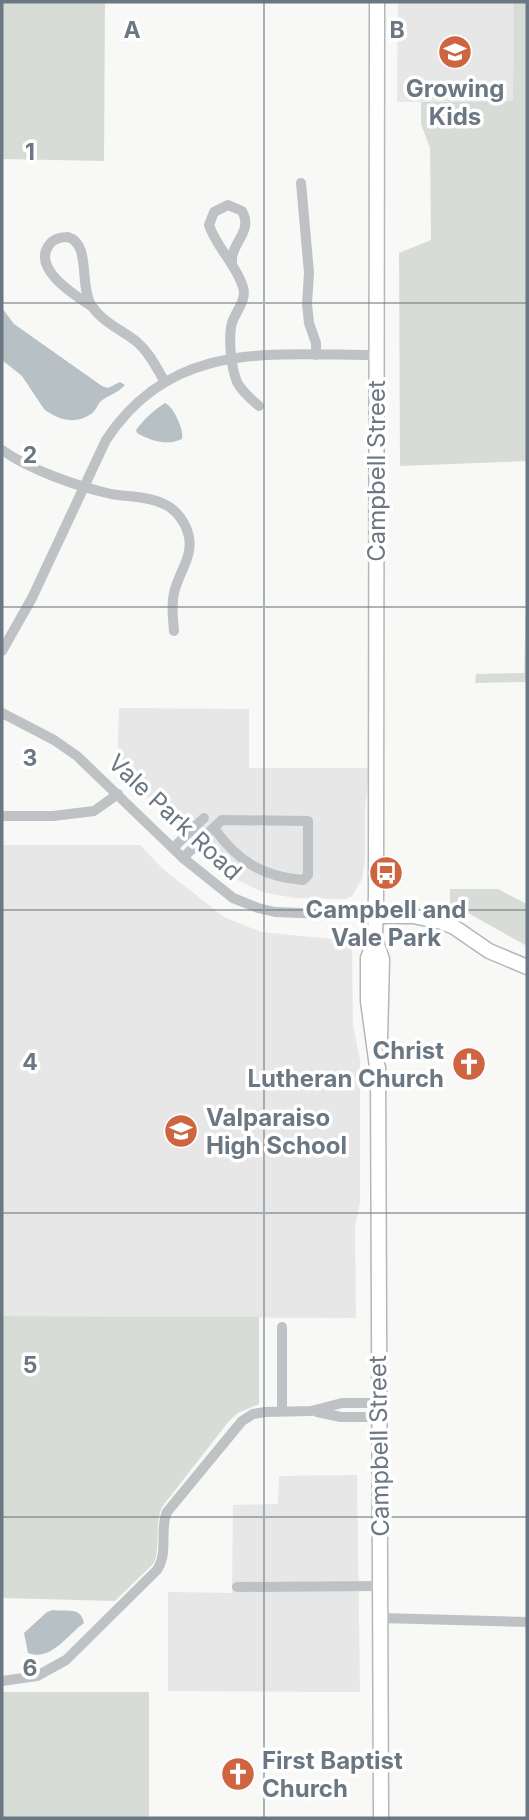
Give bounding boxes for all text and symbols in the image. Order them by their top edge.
text: A [123,16,141,44]
text: B [389,16,405,44]
school or university icon: Growing Kids [436,33,474,71]
place label: Growing Kids [406,74,504,131]
text: 1 [25,138,35,166]
street label: Campbell Street [362,380,391,562]
text: 2 [23,441,37,469]
text: 3 [23,744,37,772]
street label: Vale Park Road [102,748,248,886]
bus stop icon: Campbell and Vale Park [367,854,405,892]
place label: Campbell and Vale Park [306,895,466,952]
place label: Christ Lutheran Church [248,1036,444,1093]
church icon: Christ Lutheran Church [450,1045,488,1083]
text: 4 [22,1048,38,1076]
place label: Valparaiso High School [206,1103,347,1160]
school or university icon: Valparaiso High School [162,1112,200,1150]
text: 5 [23,1351,37,1379]
street label: Campbell Street [363,1355,395,1537]
text: 6 [23,1654,37,1682]
place label: First Baptist Church [262,1746,403,1803]
church icon: First Baptist Church [219,1755,257,1793]

